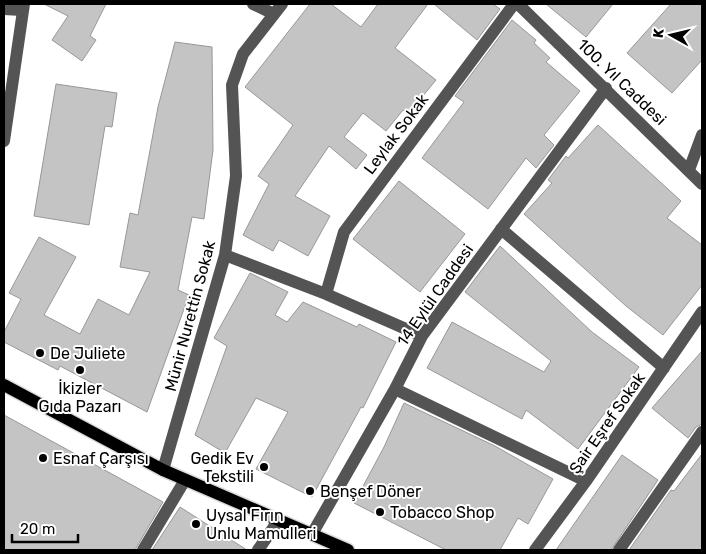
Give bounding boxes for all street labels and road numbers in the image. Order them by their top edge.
street label: 100. Yıl Caddesi [574,35,670,129]
street label: Leylak Sokak [360,90,433,178]
street label: Münir Nurettin Sokak [161,238,219,394]
street label: 14 Eylül Caddesi [393,240,477,350]
street label: Şair Eşref Sokak [565,368,649,477]

